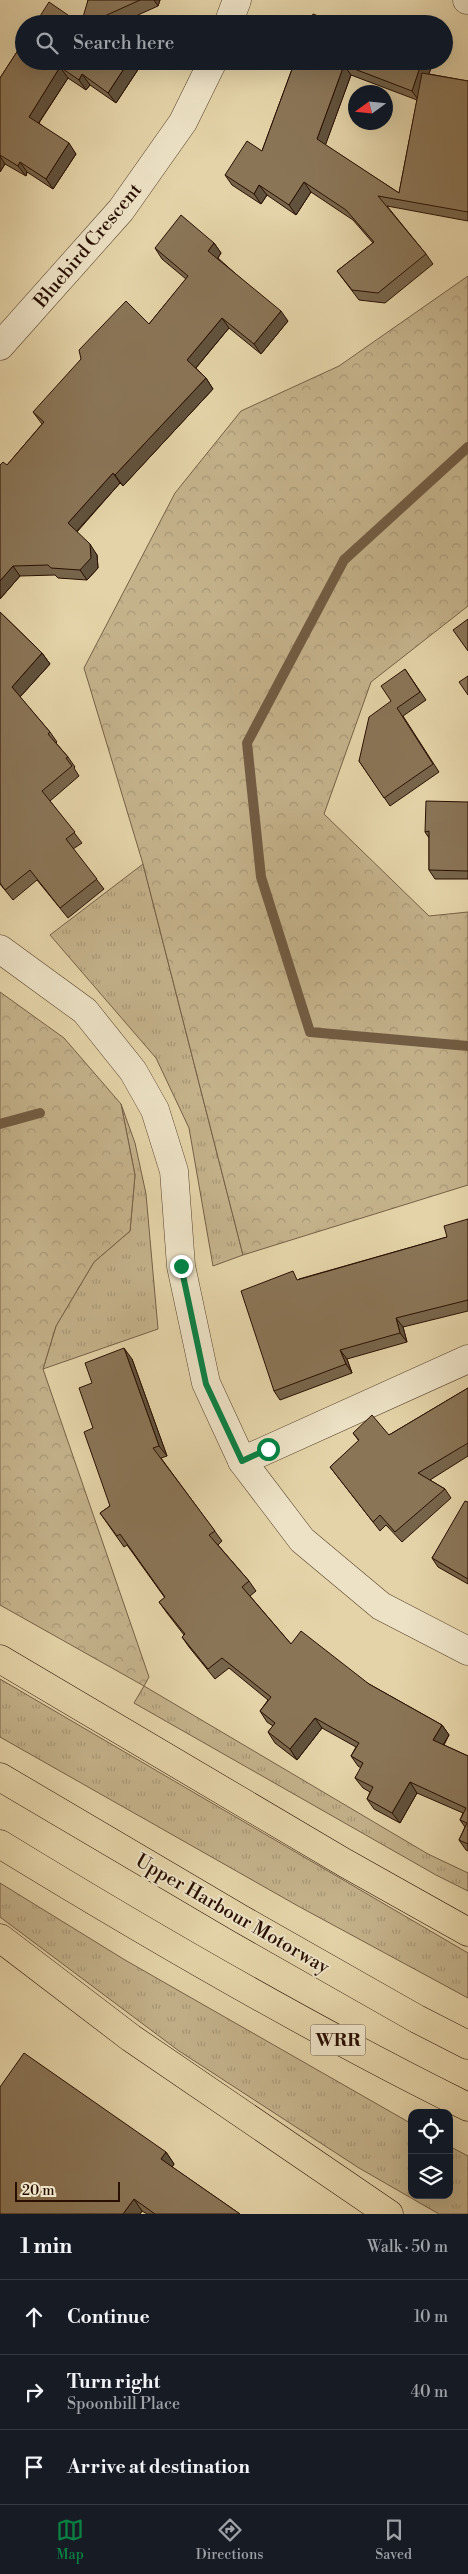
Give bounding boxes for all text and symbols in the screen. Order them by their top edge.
search box [15,15,453,70]
icon: search [33,29,61,57]
text: Search here [73,31,174,55]
north arrow [348,85,393,130]
street label: Bluebird Crescent [28,178,147,314]
route end [170,1255,193,1278]
route start [257,1438,280,1461]
street label: Upper Harbour Motorway [131,1848,334,1980]
road number: WRR [310,2024,366,2056]
map controls [408,2109,453,2199]
button: locate [408,2109,453,2154]
button: layers [408,2154,453,2199]
scale bar [15,2179,120,2202]
text: 20 m [22,2182,54,2200]
text: 1 min [20,2234,72,2260]
text: Walk · 50 m [367,2237,448,2257]
icon: ahead [20,2303,48,2331]
text: Continue [67,2305,150,2329]
text: 10 m [414,2307,448,2327]
text: Turn right [67,2370,160,2394]
icon: right [20,2378,48,2406]
text: 40 m [411,2382,448,2402]
text: Spoonbill Place [67,2394,180,2414]
icon: arrive [20,2453,48,2481]
text: Arrive at destination [67,2455,250,2479]
tab: Map [56,2516,84,2564]
tab: Directions [196,2516,263,2564]
tab: Saved [375,2516,412,2564]

